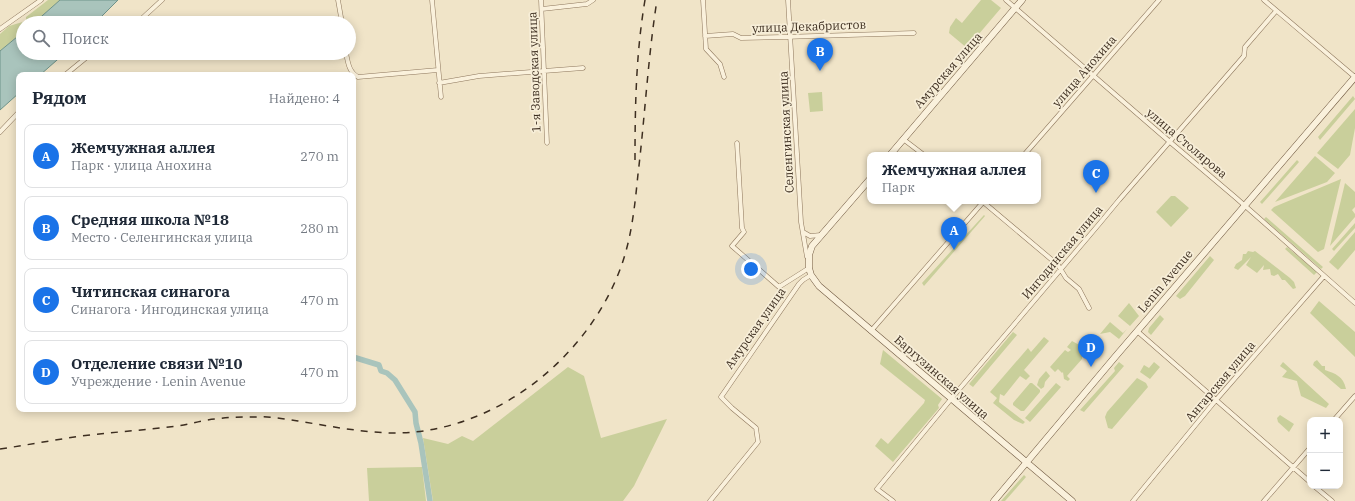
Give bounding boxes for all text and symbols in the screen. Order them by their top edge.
street label: 1-я Заводская улица [524,11,544,133]
search box [16,16,356,60]
street label: улица Декабристов [752,17,867,35]
icon: search [30,27,52,49]
street label: Амурская улица [911,28,985,111]
text: Поиск [62,29,109,48]
street label: улица Анохина [1049,32,1120,110]
pin: B [807,38,833,71]
street label: Селенгинская улица [775,70,797,193]
text: Рядом [32,87,87,109]
text: Найдено: 4 [269,90,340,107]
street label: улица Столярова [1144,105,1231,181]
text: Жемчужная аллея [71,138,215,157]
text: A [41,148,51,165]
text: 270 m [300,148,339,165]
popup [867,152,1041,204]
text: Парк · улица Анохина [71,157,212,174]
text: Жемчужная аллея [882,160,1026,179]
pin: C [1083,160,1109,193]
text: Парк [882,179,915,196]
street label: Ингодинская улица [1018,202,1106,302]
text: Средняя школа №18 [71,210,229,229]
pin: A [941,217,967,250]
text: B [41,220,51,237]
text: 280 m [300,220,339,237]
text: Место · Селенгинская улица [71,229,253,246]
street label: Lenin Avenue [1134,246,1196,316]
your location [741,259,761,279]
text: Читинская синагога [71,282,230,301]
street label: Амурская улица [721,284,789,372]
text: C [42,292,50,309]
text: 470 m [300,292,339,309]
text: Синагога · Ингодинская улица [71,301,269,318]
street label: Баргузинская улица [892,332,993,422]
pin: D [1078,334,1104,367]
street label: Ангарская улица [1182,337,1258,425]
text: Отделение связи №10 [71,354,243,373]
text: D [41,364,51,381]
text: 470 m [300,364,339,381]
text: Учреждение · Lenin Avenue [71,373,246,390]
map controls [1307,417,1343,489]
button: + [1307,417,1343,453]
button: − [1307,453,1343,489]

